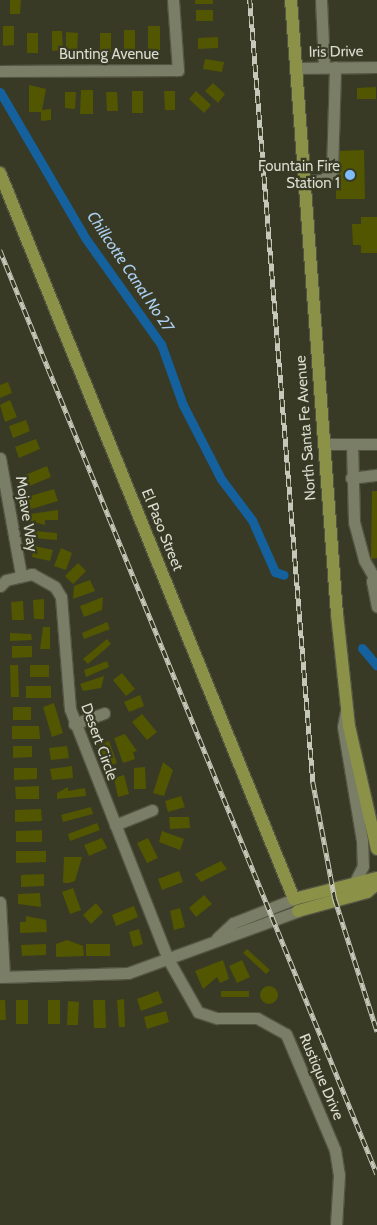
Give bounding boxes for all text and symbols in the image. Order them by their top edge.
street label: Iris Drive [308,43,364,61]
street label: Bunting Avenue [59,46,159,64]
place label: Fountain Fire Station 1 [258,157,340,192]
marker: Fountain Fire Station 1 [344,169,356,181]
water label: Chillcotte Canal No 27 [82,208,178,336]
street label: North Santa Fe Avenue [292,355,320,501]
street label: Mojave Way [11,475,41,553]
street label: El Paso Street [137,486,187,574]
street label: Desert Circle [77,701,121,783]
street label: Rustique Drive [295,1031,347,1123]

